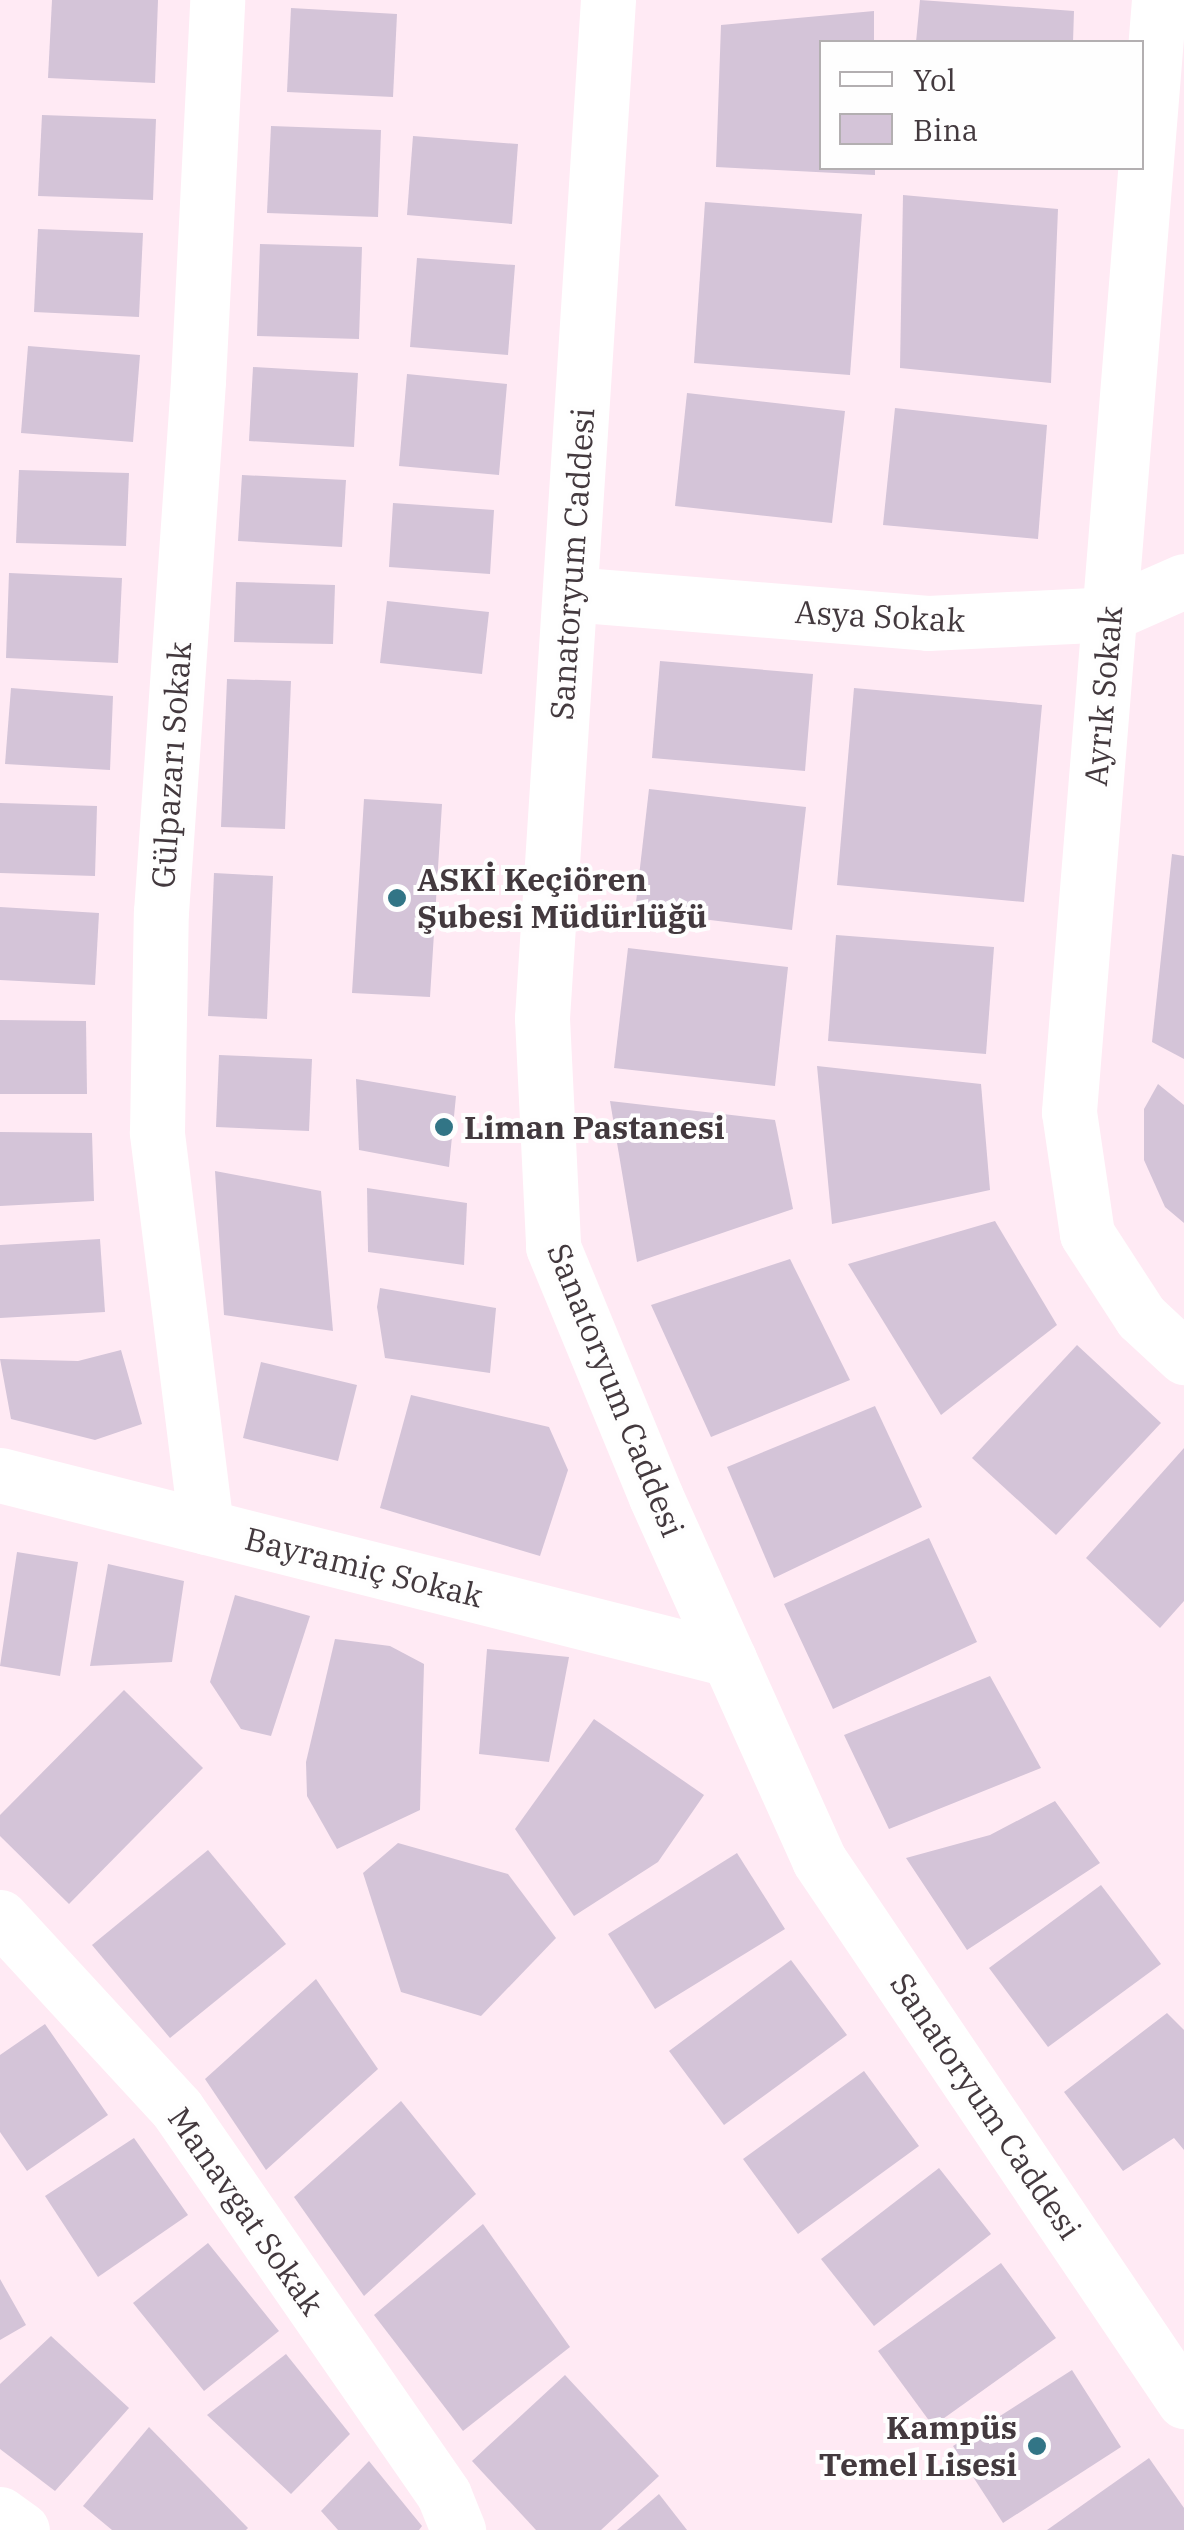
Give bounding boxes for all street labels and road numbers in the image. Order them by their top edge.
street label: Sanatoryum Caddesi [542,407,602,721]
street label: Asya Sokak [794,592,966,640]
street label: Ayrık Sokak [1076,604,1130,788]
street label: Gülpazarı Sokak [143,640,199,890]
street label: Sanatoryum Caddesi [540,1238,692,1542]
street label: Bayramiç Sokak [241,1519,487,1615]
street label: Sanatoryum Caddesi [883,1966,1089,2246]
street label: Manavgat Sokak [160,2100,332,2322]

